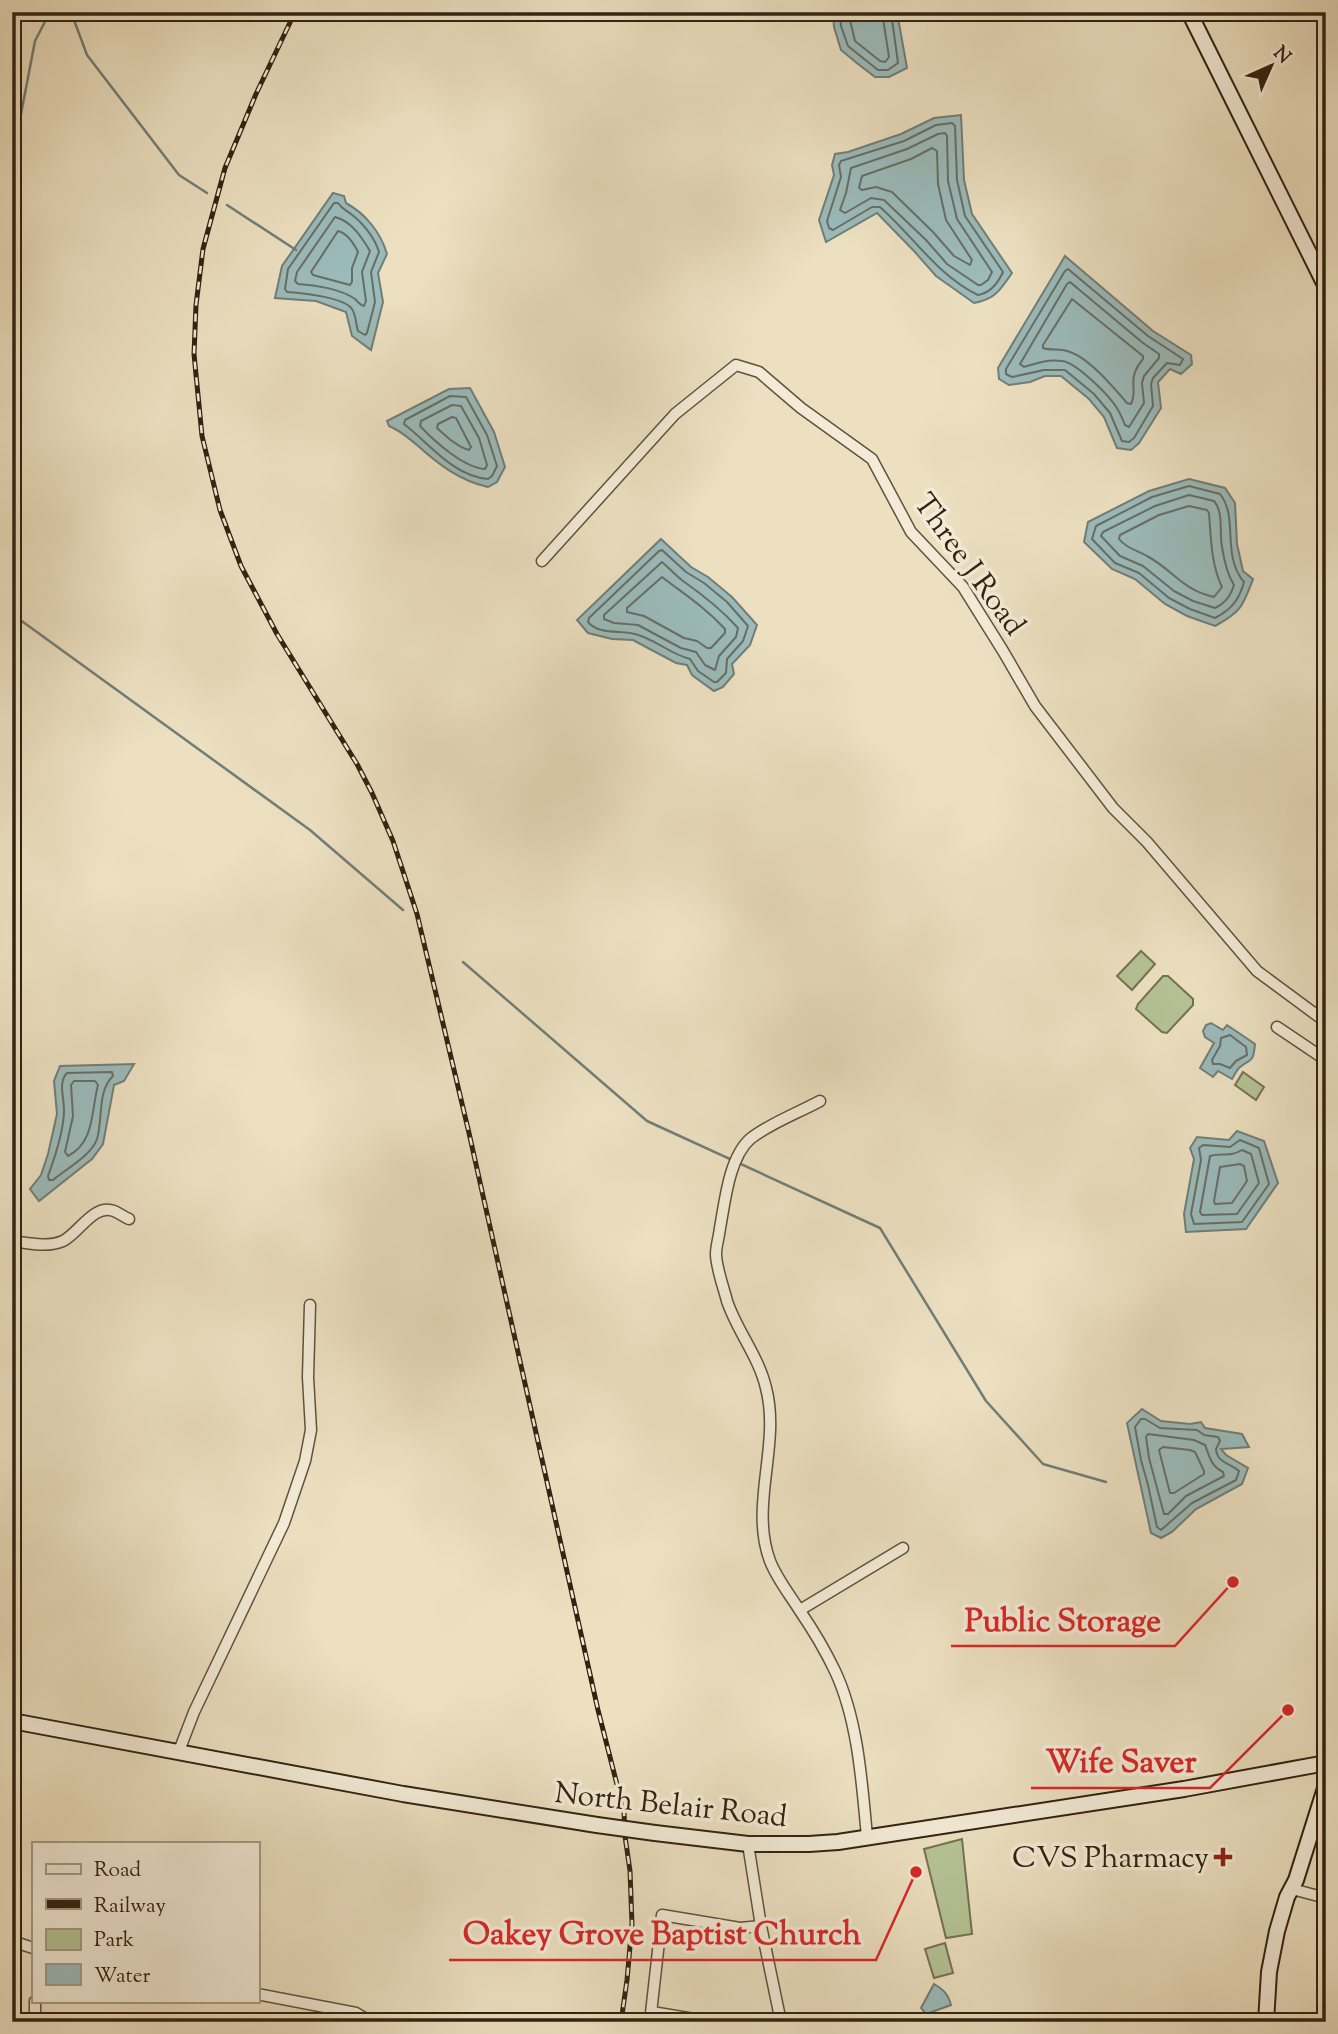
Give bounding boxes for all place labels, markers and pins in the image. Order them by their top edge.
callout: Public Storage [951,1593,1175,1646]
callout: Wife Saver [1031,1735,1210,1788]
place label: CVS Pharmacy [1012,1838,1209,1881]
marker: CVS Pharmacy [1215,1849,1231,1865]
callout: Oakey Grove Baptist Church [449,1907,876,1960]

